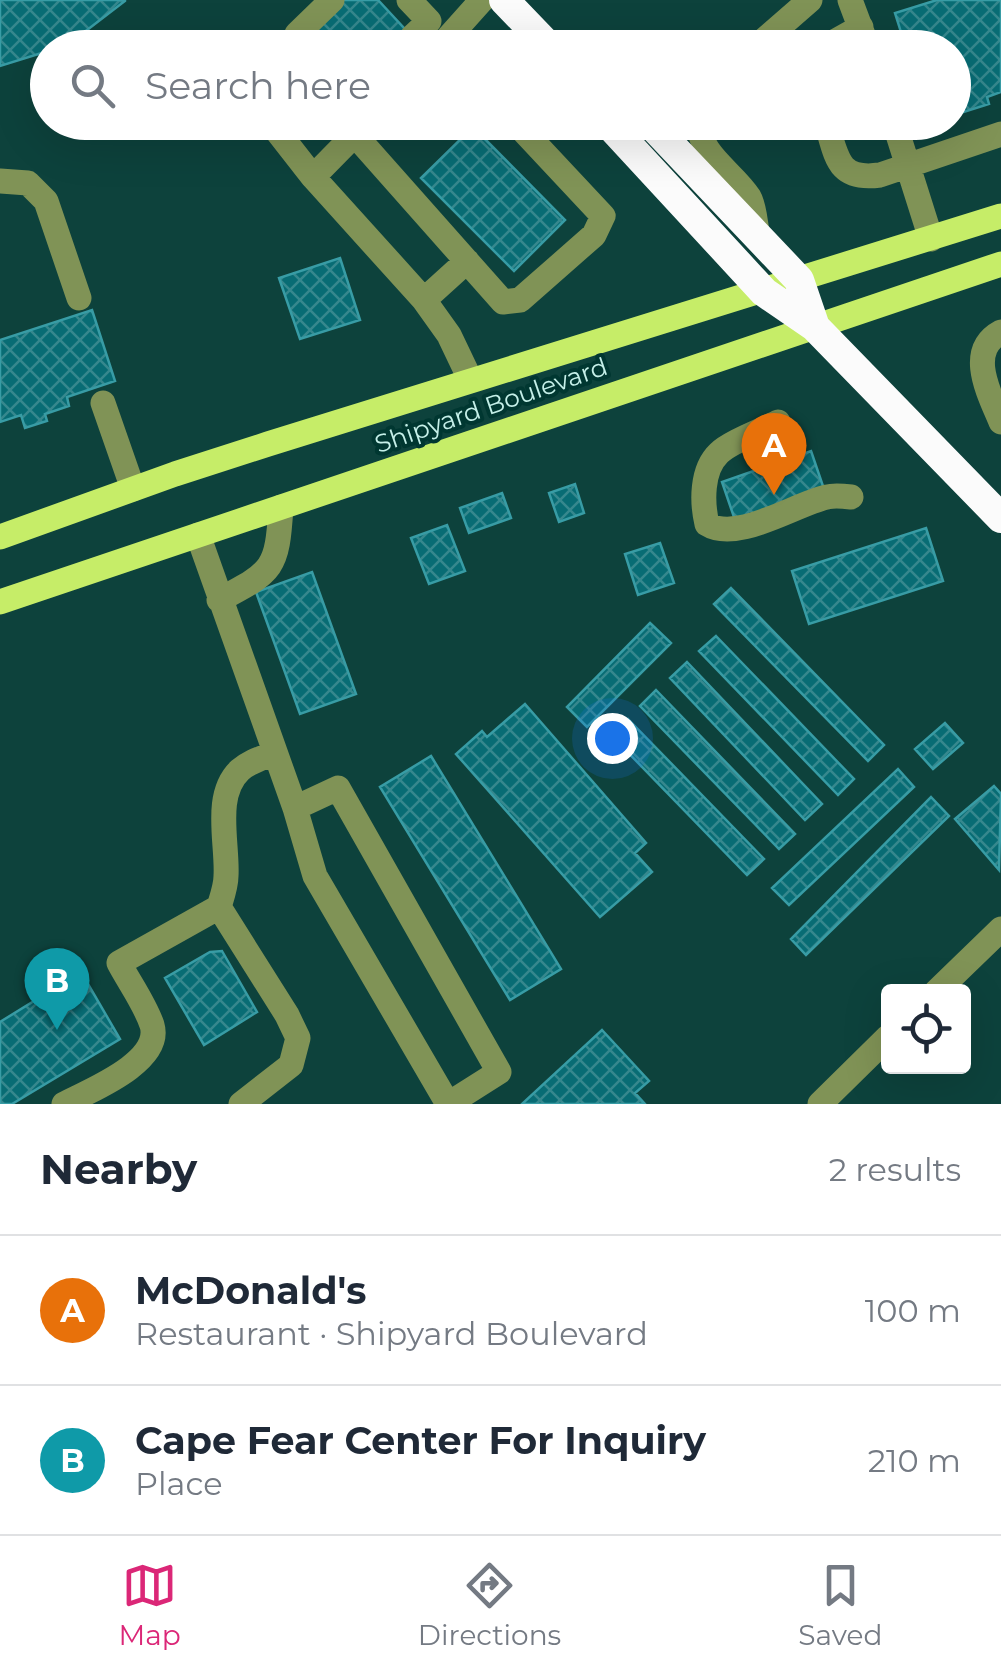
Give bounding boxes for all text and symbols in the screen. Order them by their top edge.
search box [30,30,971,140]
icon: search [65,58,120,113]
text: Search here [145,62,371,109]
street label: Shipyard Boulevard [371,351,611,459]
pin: A [742,412,806,495]
your location [587,713,638,764]
pin: B [24,948,90,1030]
map controls [881,984,971,1074]
button: locate [881,984,971,1074]
text: Nearby [40,1143,197,1195]
text: 2 results [829,1150,961,1189]
text: McDonald's [135,1267,366,1314]
text: A [60,1291,85,1330]
text: 100 m [865,1291,961,1330]
text: Restaurant · Shipyard Boulevard [135,1314,648,1353]
text: Cape Fear Center For Inquiry [135,1417,706,1464]
text: B [60,1441,85,1480]
text: 210 m [868,1441,961,1480]
text: Place [135,1464,223,1503]
tab: Map [119,1558,181,1652]
tab: Directions [418,1558,561,1652]
tab: Saved [798,1558,882,1652]

